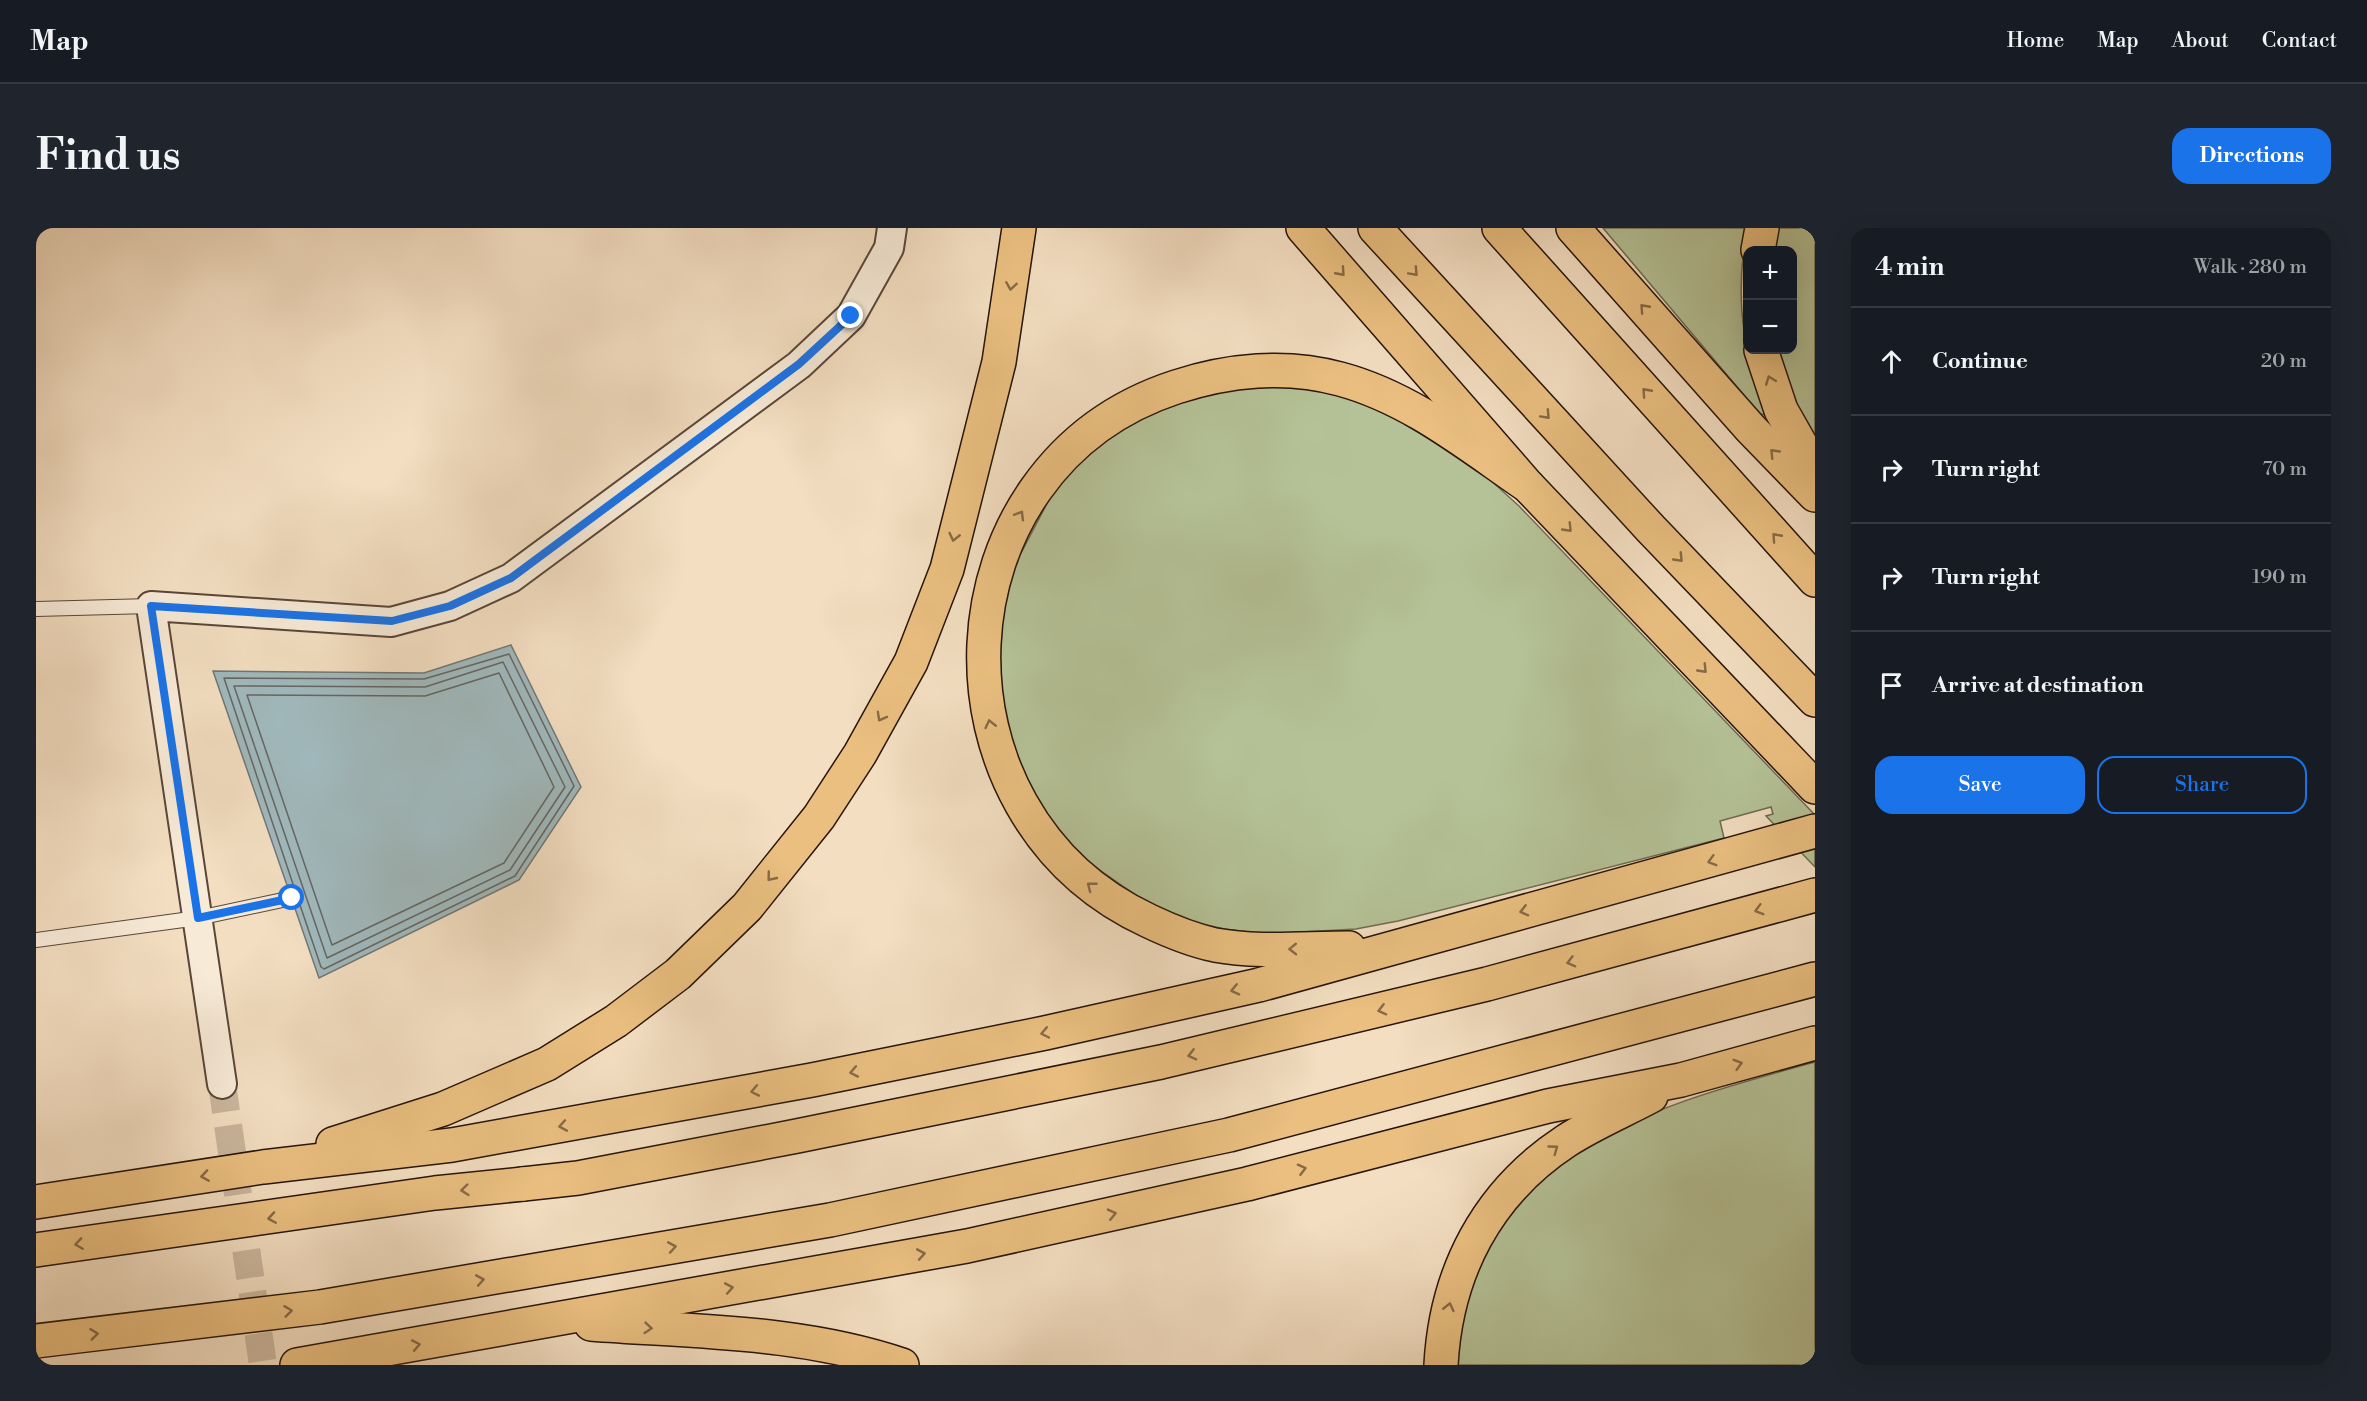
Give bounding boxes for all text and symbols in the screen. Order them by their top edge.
text: Map [30,24,89,59]
text: Home [2007,28,2064,54]
text: Map [2097,28,2139,54]
text: About [2172,28,2229,54]
text: Contact [2262,28,2337,54]
button: Directions [2172,128,2331,184]
text: Find us [36,130,180,183]
map controls [1743,246,1797,354]
button: + [1743,246,1797,300]
text: 4 min [1875,251,1945,283]
text: Walk · 280 m [2194,255,2307,280]
one-way arrow [1334,265,1345,276]
one-way arrow [1407,265,1418,276]
one-way arrow [1005,280,1018,290]
button: − [1743,300,1797,354]
route end [837,302,863,328]
one-way arrow [1640,304,1651,315]
icon: ahead [1875,345,1908,378]
text: Continue [1932,348,2028,375]
text: 20 m [2261,349,2307,374]
one-way arrow [1765,375,1777,386]
one-way arrow [1642,388,1653,399]
one-way arrow [1539,408,1550,419]
one-way arrow [1770,449,1781,459]
icon: right [1875,453,1908,486]
text: Turn right [1932,456,2040,483]
text: 70 m [2263,457,2307,482]
one-way arrow [1012,511,1024,521]
one-way arrow [1561,522,1572,532]
one-way arrow [949,532,962,542]
one-way arrow [1772,533,1783,544]
one-way arrow [1672,551,1683,562]
icon: right [1875,561,1908,594]
text: Turn right [1932,564,2040,591]
text: 190 m [2252,565,2307,590]
one-way arrow [1696,663,1707,673]
icon: arrive [1875,669,1908,702]
text: Arrive at destination [1932,672,2144,699]
one-way arrow [877,711,888,721]
one-way arrow [984,719,997,729]
button: Save [1875,756,2085,814]
button: Share [2097,756,2307,814]
one-way arrow [1707,854,1718,866]
one-way arrow [767,871,778,882]
one-way arrow [1087,882,1098,893]
route start [278,884,304,910]
one-way arrow [1519,903,1529,916]
one-way arrow [1754,903,1764,916]
one-way arrow [1288,942,1297,955]
one-way arrow [1566,955,1576,967]
one-way arrow [1231,983,1241,996]
one-way arrow [1377,1002,1387,1015]
one-way arrow [1040,1026,1050,1039]
one-way arrow [1187,1048,1197,1061]
one-way arrow [1732,1059,1742,1072]
one-way arrow [849,1064,859,1077]
one-way arrow [750,1084,760,1097]
one-way arrow [558,1119,568,1132]
one-way arrow [1548,1145,1559,1156]
one-way arrow [1297,1164,1307,1177]
one-way arrow [200,1169,210,1182]
one-way arrow [461,1183,470,1196]
one-way arrow [1107,1208,1117,1221]
one-way arrow [267,1211,277,1223]
one-way arrow [74,1237,83,1250]
one-way arrow [667,1241,677,1254]
one-way arrow [916,1248,926,1261]
one-way arrow [476,1274,485,1286]
one-way arrow [725,1282,734,1294]
one-way arrow [1441,1302,1454,1312]
one-way arrow [283,1305,292,1317]
one-way arrow [643,1322,652,1335]
one-way arrow [90,1328,99,1340]
one-way arrow [411,1339,421,1352]

